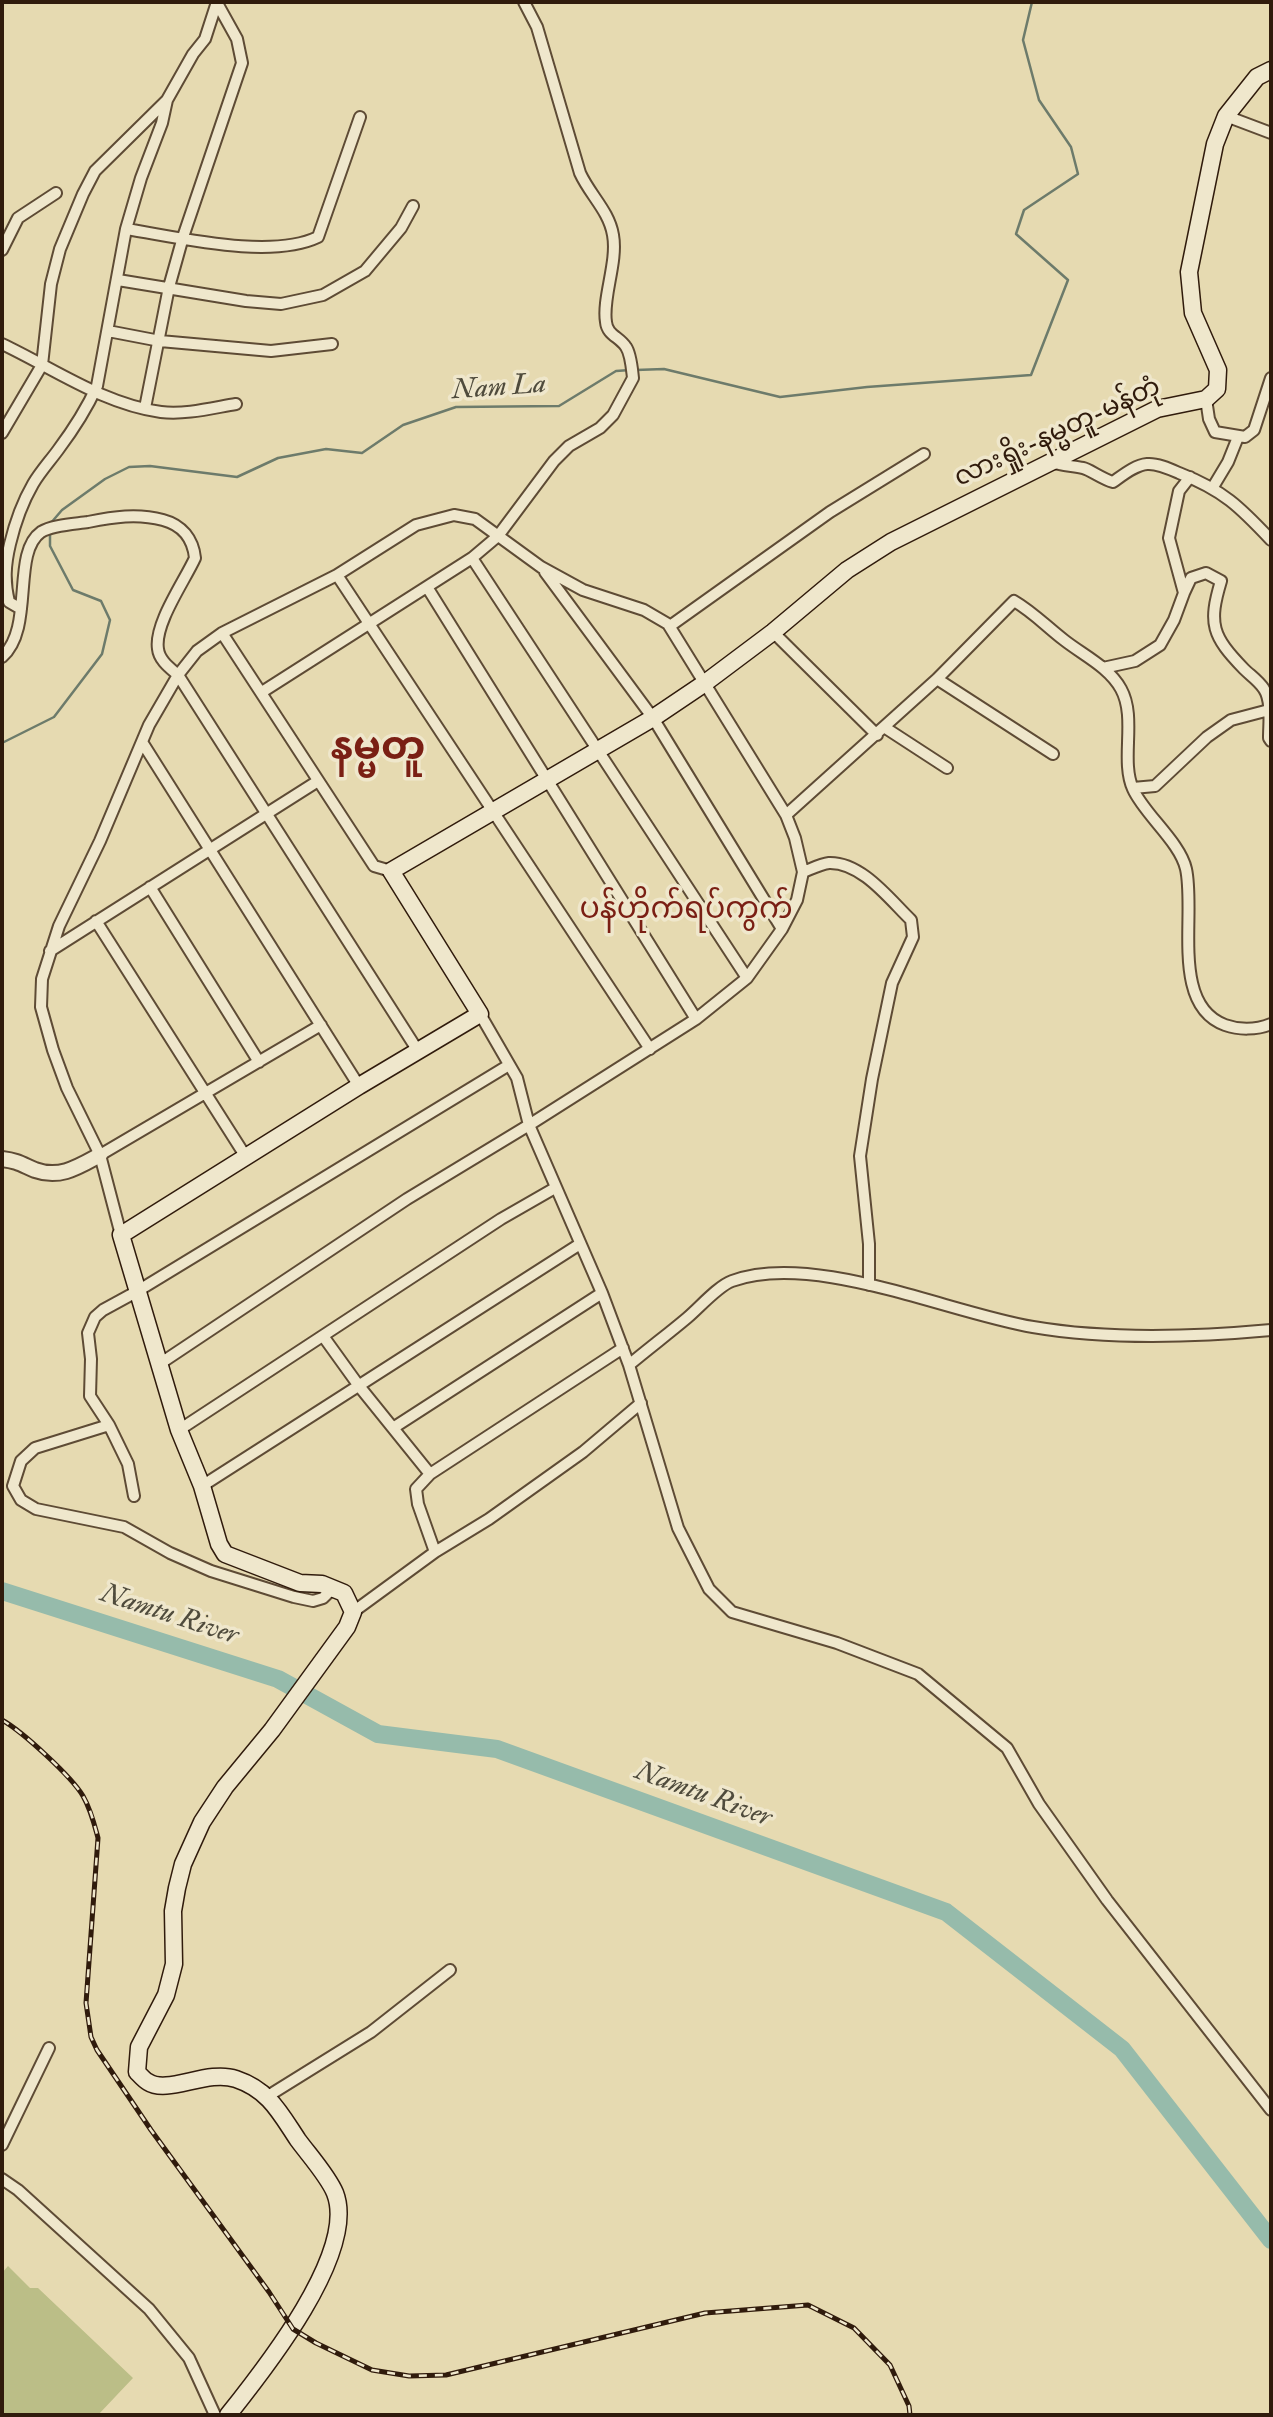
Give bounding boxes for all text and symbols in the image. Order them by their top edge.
water label: Nam La [451,369,547,409]
street label: လားရှိုး-နမ္မတူ-မန်တုံ [950,373,1166,495]
district label: နမ္မတူ [331,726,425,774]
district label: ပန်ဟိုက်ရပ်ကွက် [579,894,793,930]
water label: Namtu River [96,1578,242,1654]
water label: Namtu River [630,1756,776,1836]

